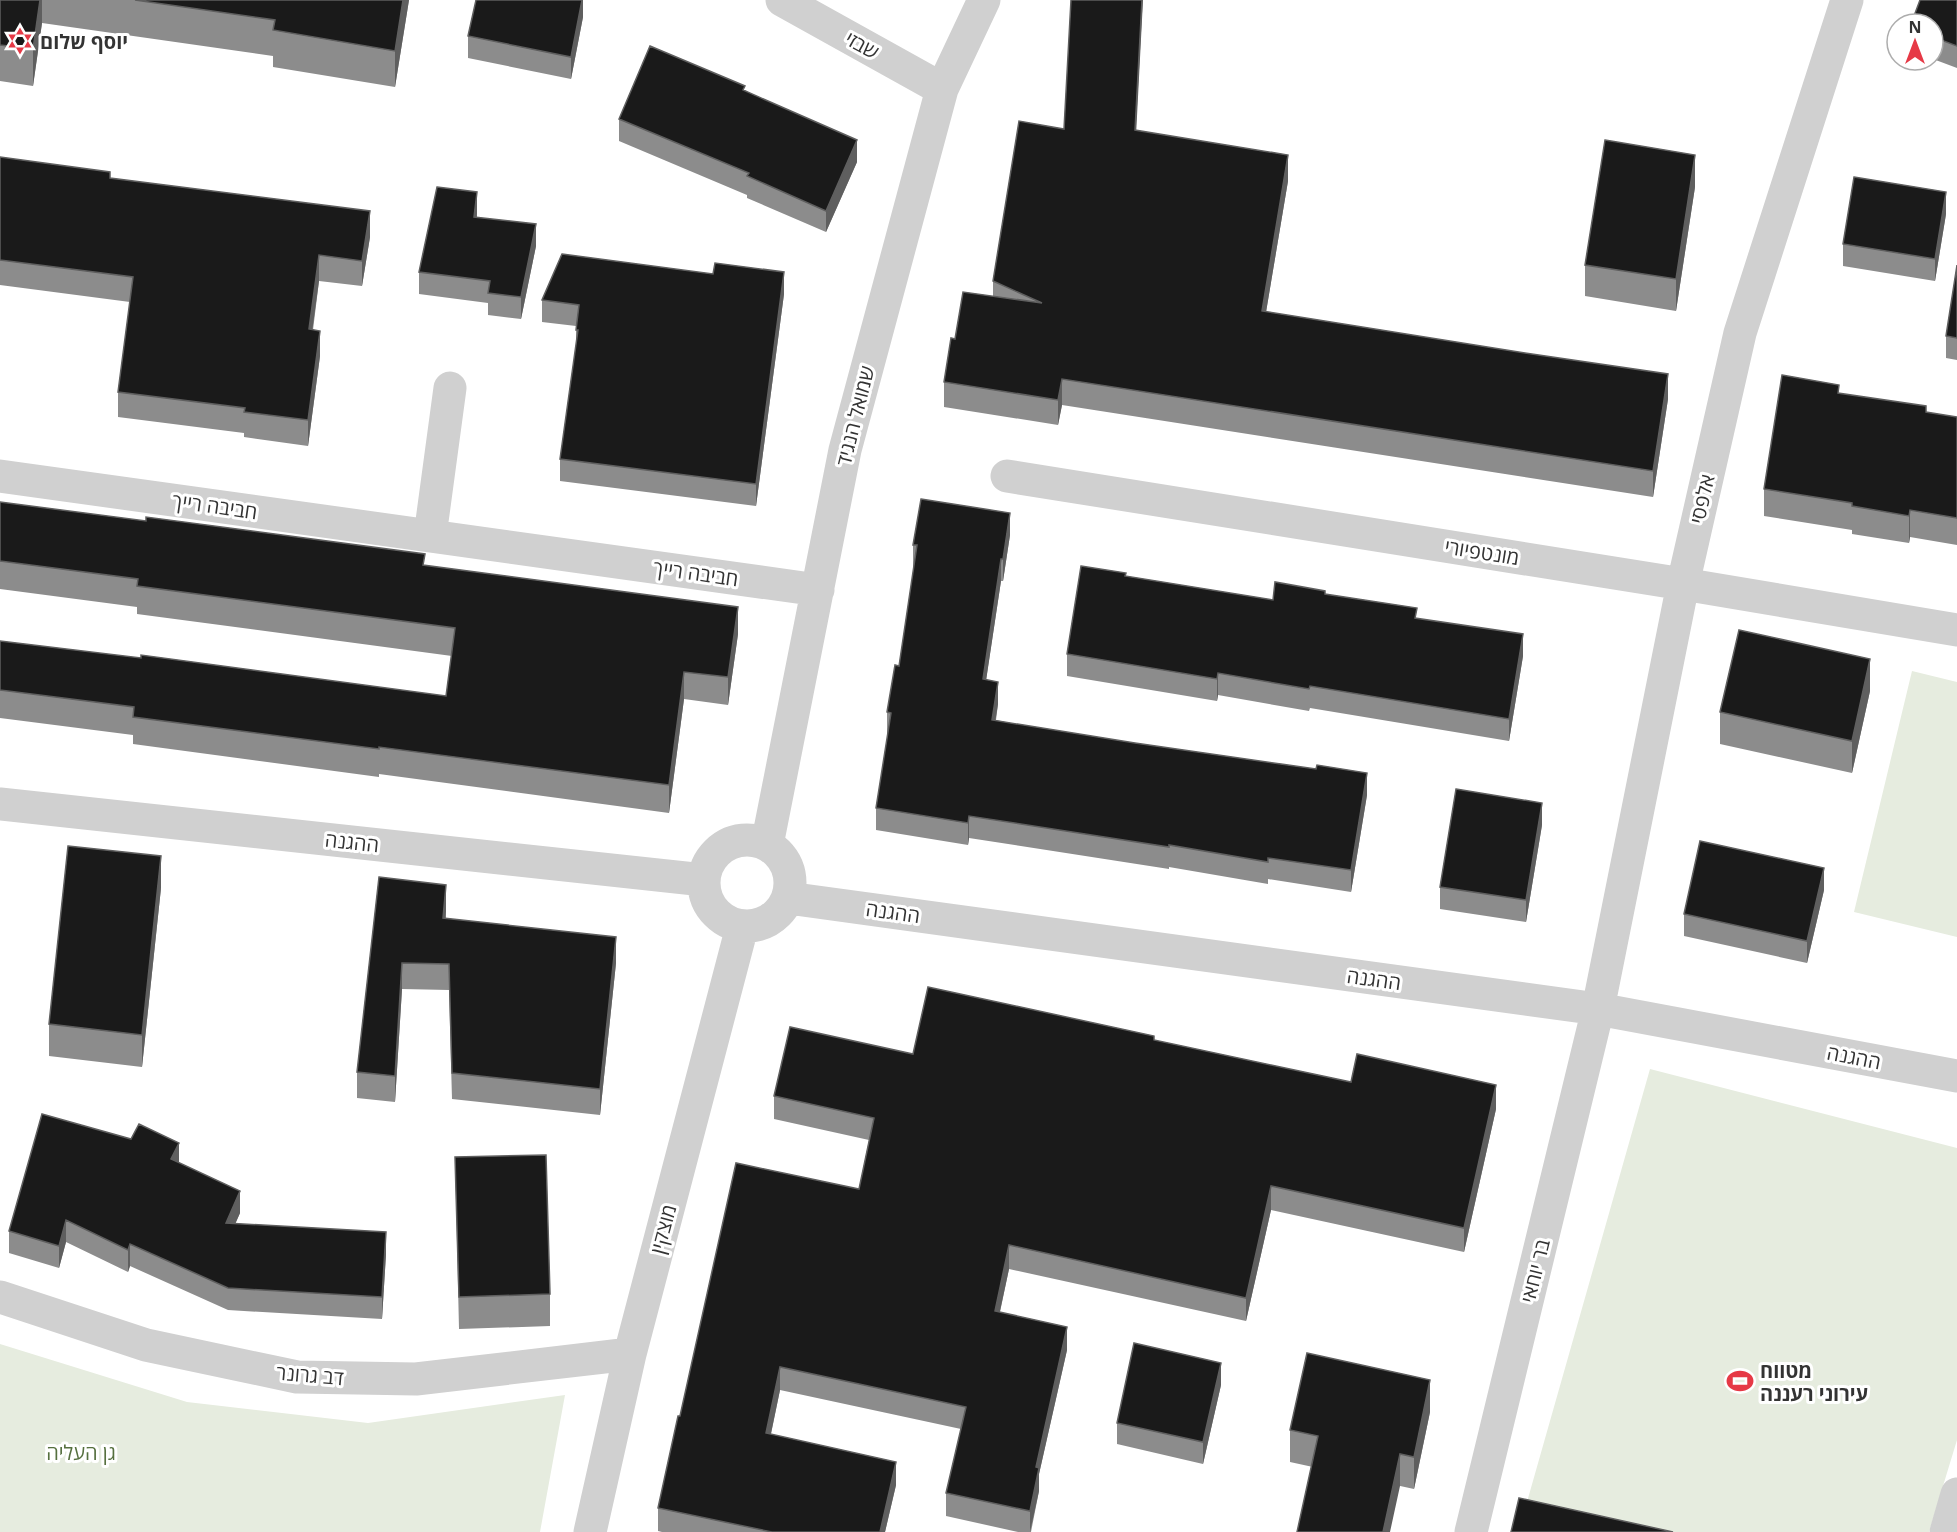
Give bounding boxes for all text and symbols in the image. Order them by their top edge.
north arrow [1885,12,1945,72]
text: N [1908,16,1922,38]
street label: שבזי [840,25,884,65]
synagogue icon: יוסף שלום [5,26,35,56]
place label: יוסף שלום [40,28,128,55]
street label: שמואל הנגיד [830,363,880,469]
street label: אלפסי [1683,472,1721,526]
street label: חביבה רייך [171,487,259,525]
street label: מונטפיורי [1443,533,1521,571]
street label: חביבה רייך [652,554,740,592]
street label: ההגנה [324,826,380,858]
street label: ההגנה [864,895,922,929]
street label: ההגנה [1345,962,1403,996]
street label: ההגנה [1825,1039,1883,1075]
street label: מוצקין [643,1201,683,1257]
street label: בר יוחאי [1514,1236,1556,1306]
place label: מטווח עירוני רעננה [1760,1357,1868,1407]
street label: דב גרונר [275,1359,345,1391]
sports icon: מטווח עירוני רעננה [1725,1366,1755,1396]
park label: גן העליה [46,1439,116,1466]

